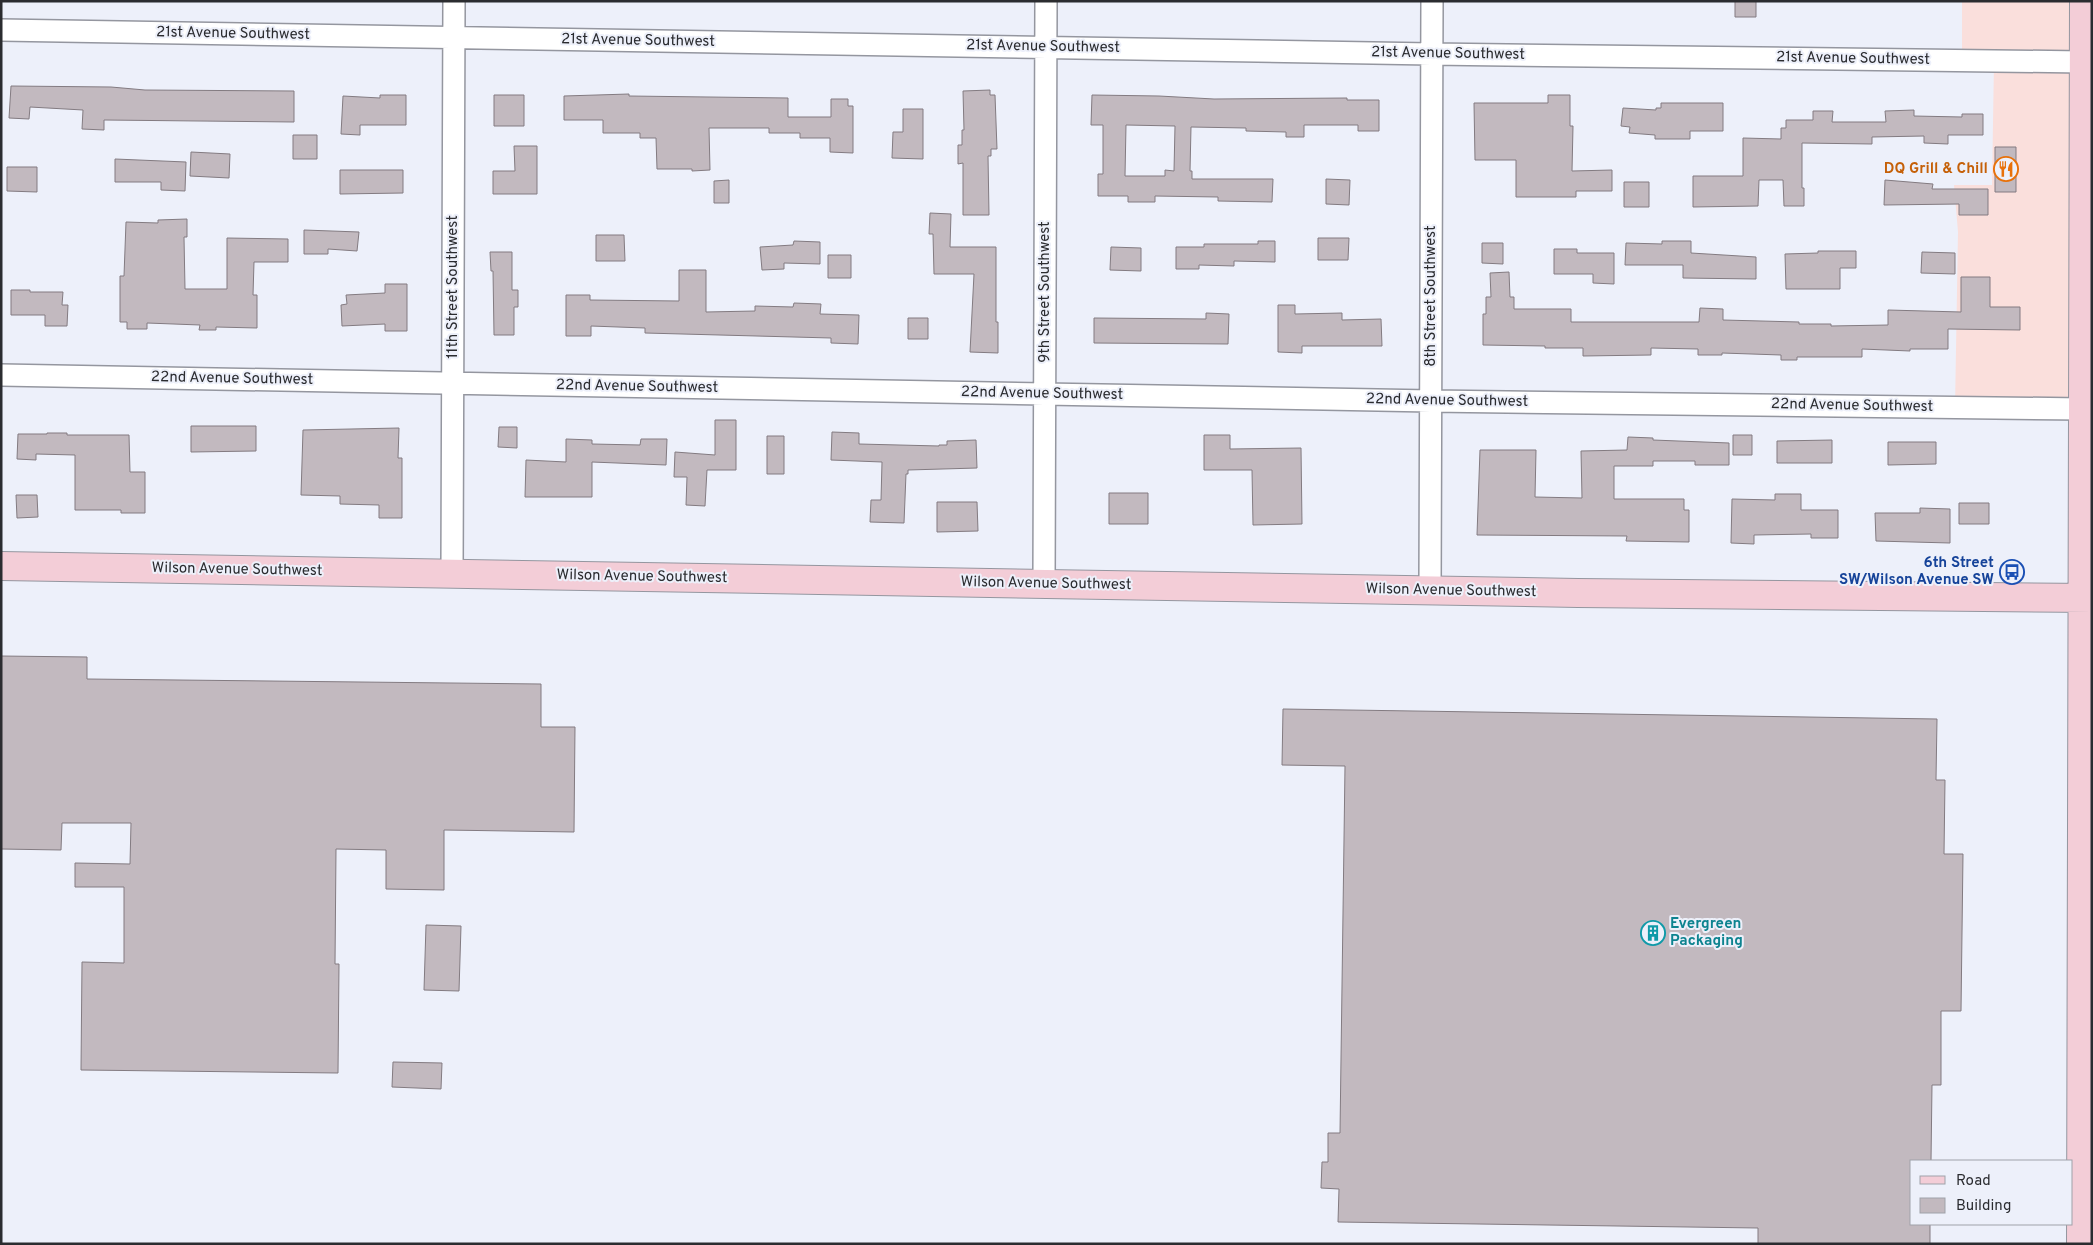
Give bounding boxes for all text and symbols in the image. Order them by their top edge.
street label: 21st Avenue Southwest [156,23,310,45]
street label: 21st Avenue Southwest [561,30,715,52]
street label: 21st Avenue Southwest [966,36,1120,58]
street label: 21st Avenue Southwest [1371,43,1525,65]
street label: 21st Avenue Southwest [1776,48,1930,70]
restaurant icon: DQ Grill & Chill [1993,156,2019,182]
place label: DQ Grill & Chill [1884,160,1988,179]
street label: 11th Street Southwest [444,215,463,359]
street label: 9th Street Southwest [1036,221,1055,363]
street label: 8th Street Southwest [1422,225,1441,367]
street label: 22nd Avenue Southwest [151,368,313,390]
street label: 22nd Avenue Southwest [556,376,718,398]
street label: 22nd Avenue Southwest [961,383,1123,405]
street label: 22nd Avenue Southwest [1366,390,1528,412]
street label: 22nd Avenue Southwest [1771,395,1933,417]
place label: 6th Street SW/Wilson Avenue SW [1839,554,1994,590]
street label: Wilson Avenue Southwest [151,559,323,581]
bus stop icon: 6th Street SW/Wilson Avenue SW [1999,559,2025,585]
street label: Wilson Avenue Southwest [556,566,728,588]
street label: Wilson Avenue Southwest [960,573,1132,595]
street label: Wilson Avenue Southwest [1365,580,1537,602]
place label: Evergreen Packaging [1670,915,1743,951]
building icon: Evergreen Packaging [1640,920,1666,946]
legend [1910,1160,2073,1225]
text: Road [1956,1172,1991,1191]
text: Building [1956,1197,2011,1216]

